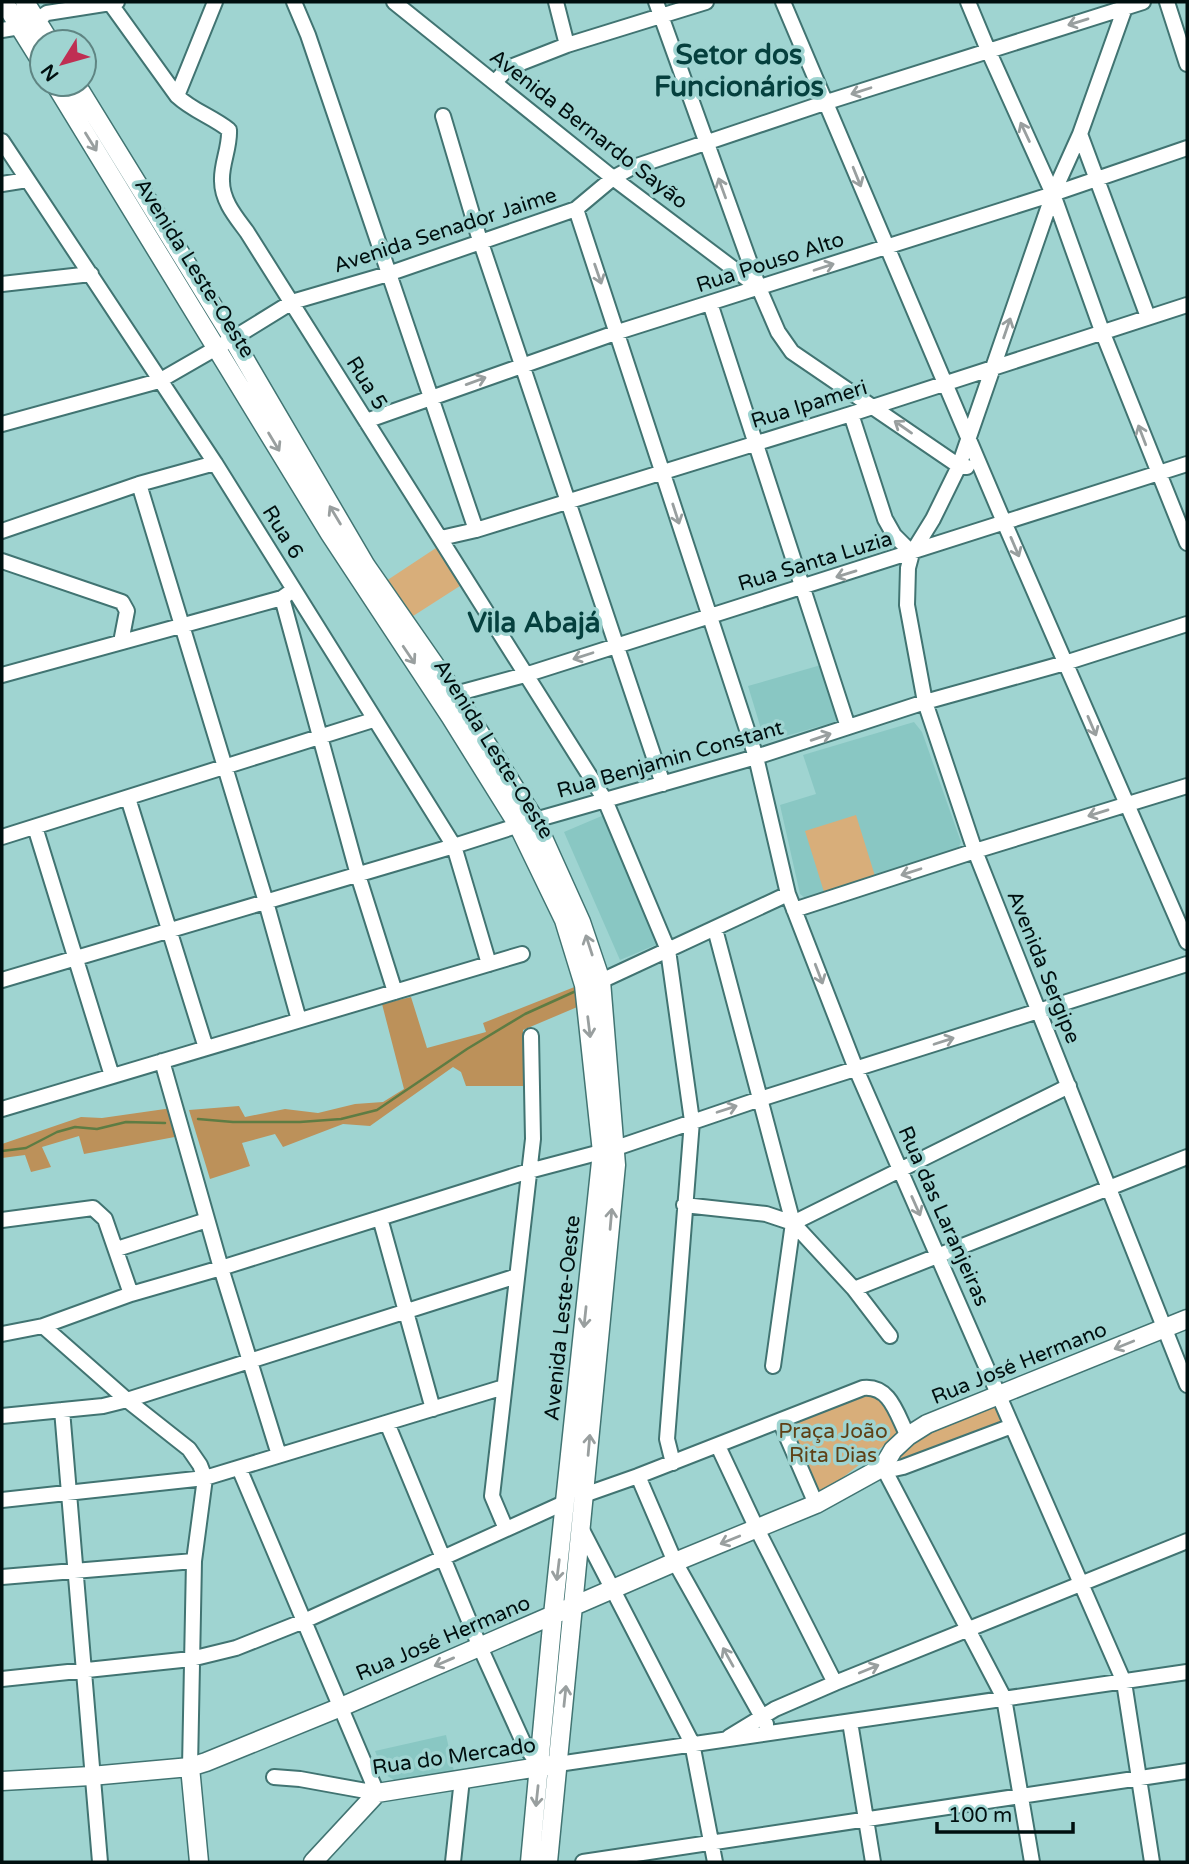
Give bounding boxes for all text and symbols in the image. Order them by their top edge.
one-way arrow [1067,17,1089,30]
north arrow [28,28,98,98]
district label: Setor dos Funcionários [654,38,824,104]
street label: Avenida Bernardo Sayão [485,44,693,215]
text: N [37,60,64,85]
one-way arrow [850,86,872,99]
one-way arrow [1018,122,1031,143]
one-way arrow [84,132,98,152]
one-way arrow [852,166,865,188]
street label: Avenida Leste-Oeste [129,174,260,363]
one-way arrow [715,177,727,199]
street label: Avenida Senador Jaime [330,183,560,278]
street label: Rua Pouso Alto [693,227,847,298]
one-way arrow [813,260,835,273]
one-way arrow [593,263,605,285]
one-way arrow [1002,318,1014,340]
street label: Rua 5 [341,352,393,415]
one-way arrow [465,374,487,386]
street label: Rua Ipameri [748,375,870,434]
one-way arrow [894,420,913,434]
one-way arrow [1135,424,1148,446]
one-way arrow [268,432,282,452]
street label: Rua 6 [257,501,309,564]
one-way arrow [671,502,683,524]
one-way arrow [328,505,342,525]
street label: Rua Santa Luzia [735,526,895,597]
one-way arrow [1009,536,1022,557]
one-way arrow [836,568,858,581]
district label: Vila Abajá [467,606,601,640]
one-way arrow [402,645,416,664]
one-way arrow [572,651,594,664]
street label: Avenida Leste-Oeste [428,655,559,844]
one-way arrow [1086,714,1099,736]
street label: Rua Benjamin Constant [554,715,786,804]
one-way arrow [810,730,832,743]
one-way arrow [1088,808,1110,820]
one-way arrow [900,867,922,879]
street label: Avenida Sergipe [1002,887,1086,1047]
one-way arrow [582,934,595,956]
one-way arrow [814,962,827,984]
one-way arrow [582,1015,595,1038]
one-way arrow [932,1034,954,1046]
one-way arrow [715,1102,737,1115]
street label: Rua das Laranjeiras [893,1122,995,1310]
one-way arrow [910,1195,923,1216]
one-way arrow [605,1208,618,1231]
street label: Avenida Leste-Oeste [539,1214,586,1422]
one-way arrow [578,1305,591,1328]
street label: Rua José Hermano [928,1317,1111,1410]
one-way arrow [1114,1339,1135,1352]
park label: Praça João Rita Dias [778,1419,888,1468]
one-way arrow [583,1435,596,1457]
one-way arrow [720,1534,742,1547]
one-way arrow [552,1558,565,1581]
street label: Rua José Hermano [352,1590,534,1687]
one-way arrow [721,1647,735,1667]
one-way arrow [434,1656,455,1669]
one-way arrow [857,1662,879,1675]
one-way arrow [559,1685,572,1708]
street label: Rua do Mercado [371,1733,538,1780]
one-way arrow [530,1785,543,1807]
scale bar [937,1790,1074,1834]
text: 100 m [948,1803,1012,1828]

